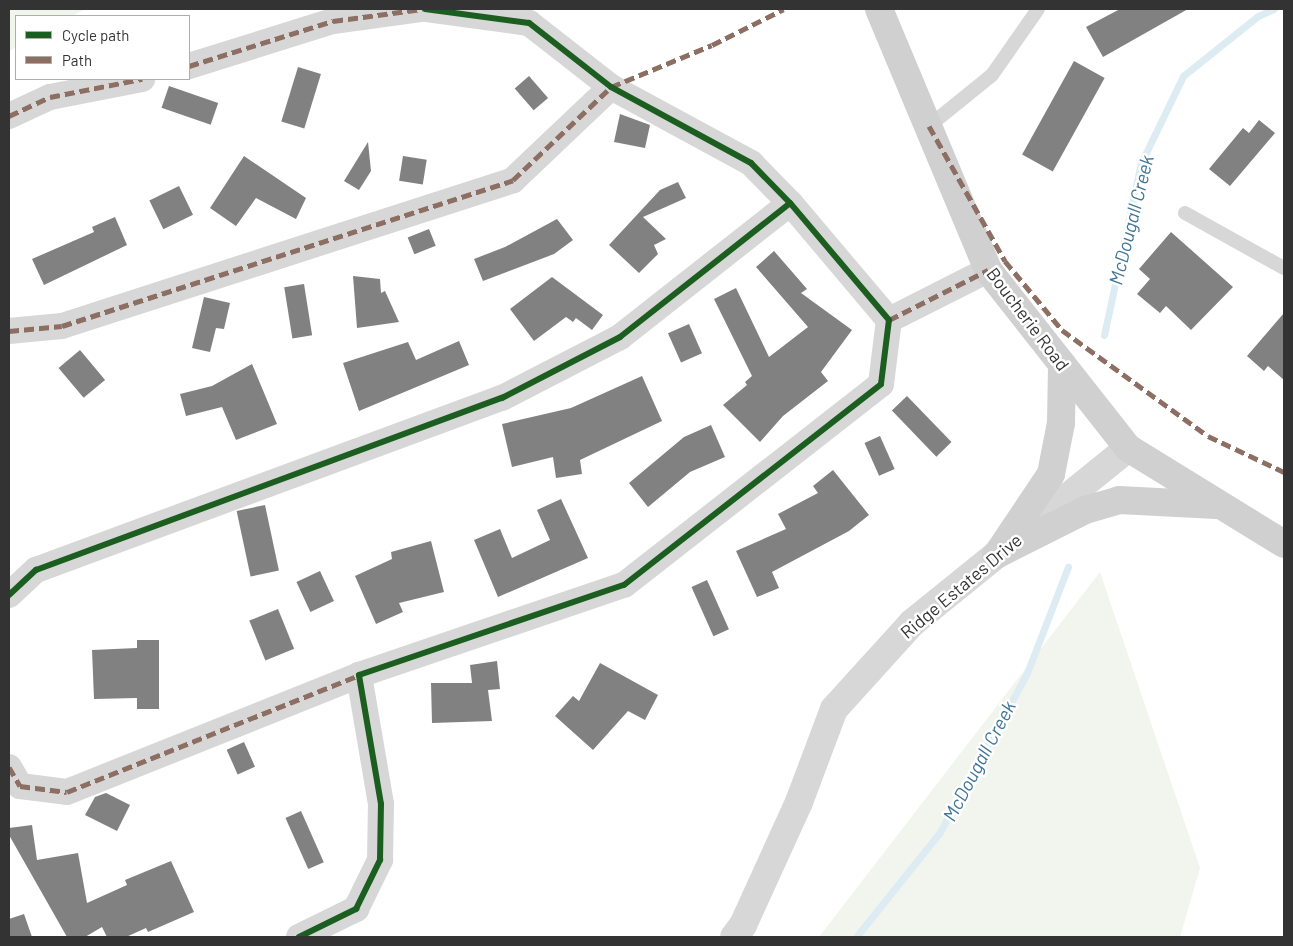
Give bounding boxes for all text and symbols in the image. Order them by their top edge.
legend [15,15,190,80]
text: Cycle path [62,26,129,44]
text: Path [62,51,92,69]
water label: McDougall Creek [1104,153,1158,287]
street label: Boucherie Road [982,263,1074,375]
street label: Ridge Estates Drive [896,529,1026,643]
water label: McDougall Creek [938,697,1020,825]

